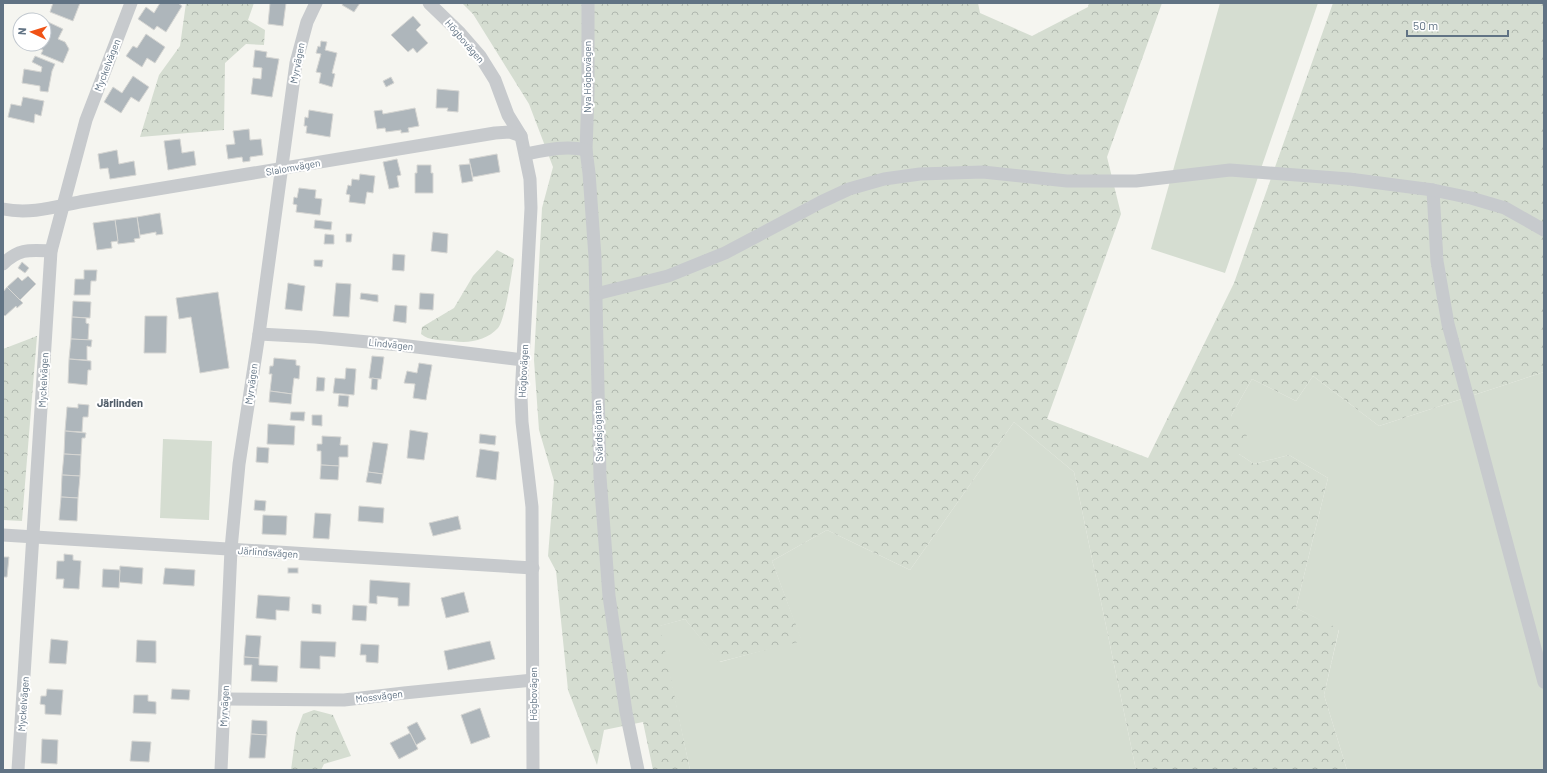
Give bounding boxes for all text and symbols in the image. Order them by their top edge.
north arrow [12,12,52,52]
scale bar [1407,12,1508,38]
street label: Högbovägen [443,17,487,65]
text: 50 m [1413,18,1438,32]
text: N [15,27,28,35]
street label: Myckelvägen [92,37,122,93]
street label: Myrvägen [287,41,307,85]
street label: Nya Högbovägen [581,41,593,113]
street label: Slalomvägen [265,156,321,178]
street label: Lindvägen [368,336,414,352]
street label: Högbovägen [516,344,530,398]
street label: Myckelvägen [36,352,50,408]
street label: Myrvägen [242,363,260,405]
district label: Järlinden [97,396,143,409]
street label: Svärdsjögatan [591,400,605,462]
street label: Järlindsvägen [237,544,299,560]
street label: Högbovägen [527,667,539,721]
street label: Myckelvägen [15,676,31,732]
street label: Myrvägen [217,685,231,727]
street label: Mossvägen [355,687,403,705]

